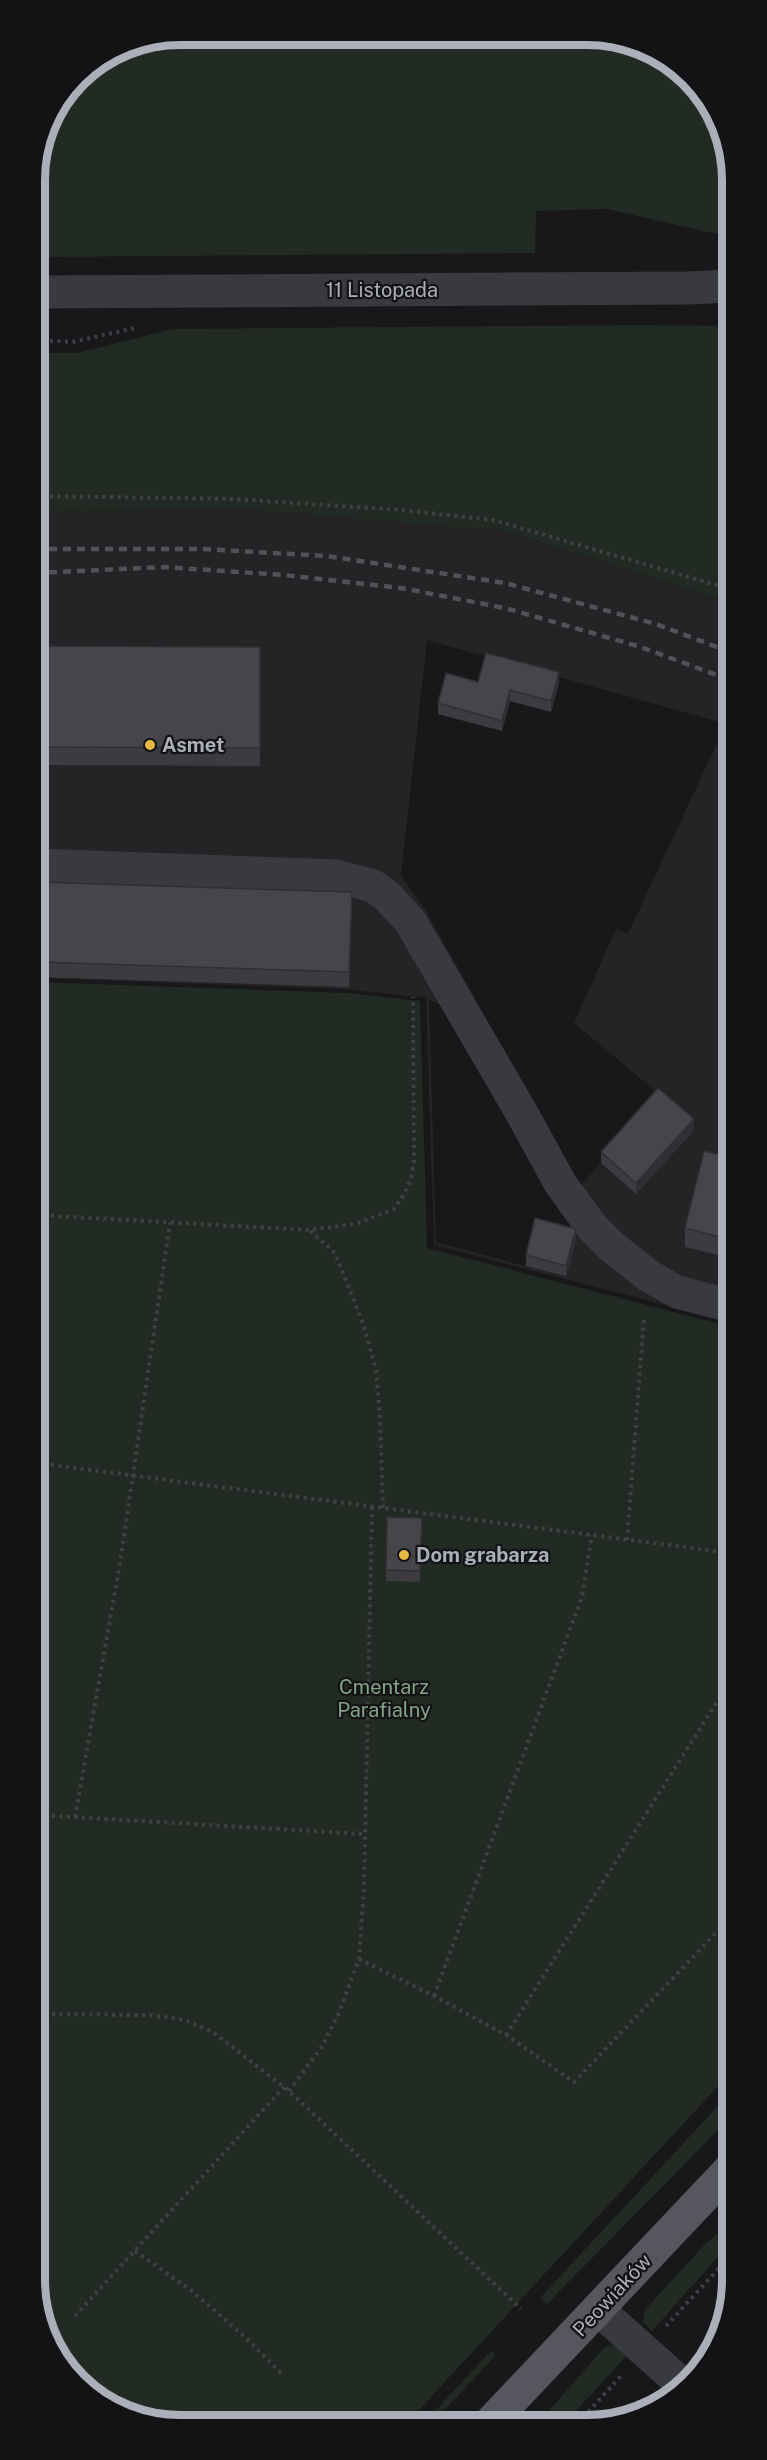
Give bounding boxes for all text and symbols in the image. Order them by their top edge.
street label: 11 Listopada [326,278,438,302]
place label: Asmet [162,733,224,757]
marker: Asmet [143,738,157,752]
place label: Dom grabarza [416,1543,549,1567]
marker: Dom grabarza [397,1548,411,1562]
park label: Cmentarz Parafialny [337,1675,431,1722]
street label: Peowiaków [568,2248,657,2341]

